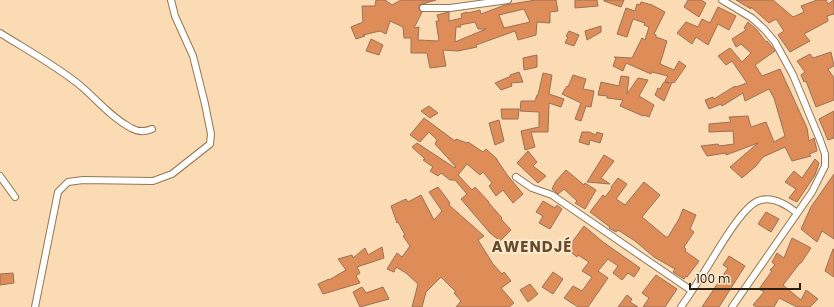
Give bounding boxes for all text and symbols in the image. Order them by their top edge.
district label: AWENDJÉ [492,236,572,257]
scale bar [690,265,800,291]
text: 100 m [696,270,730,287]

